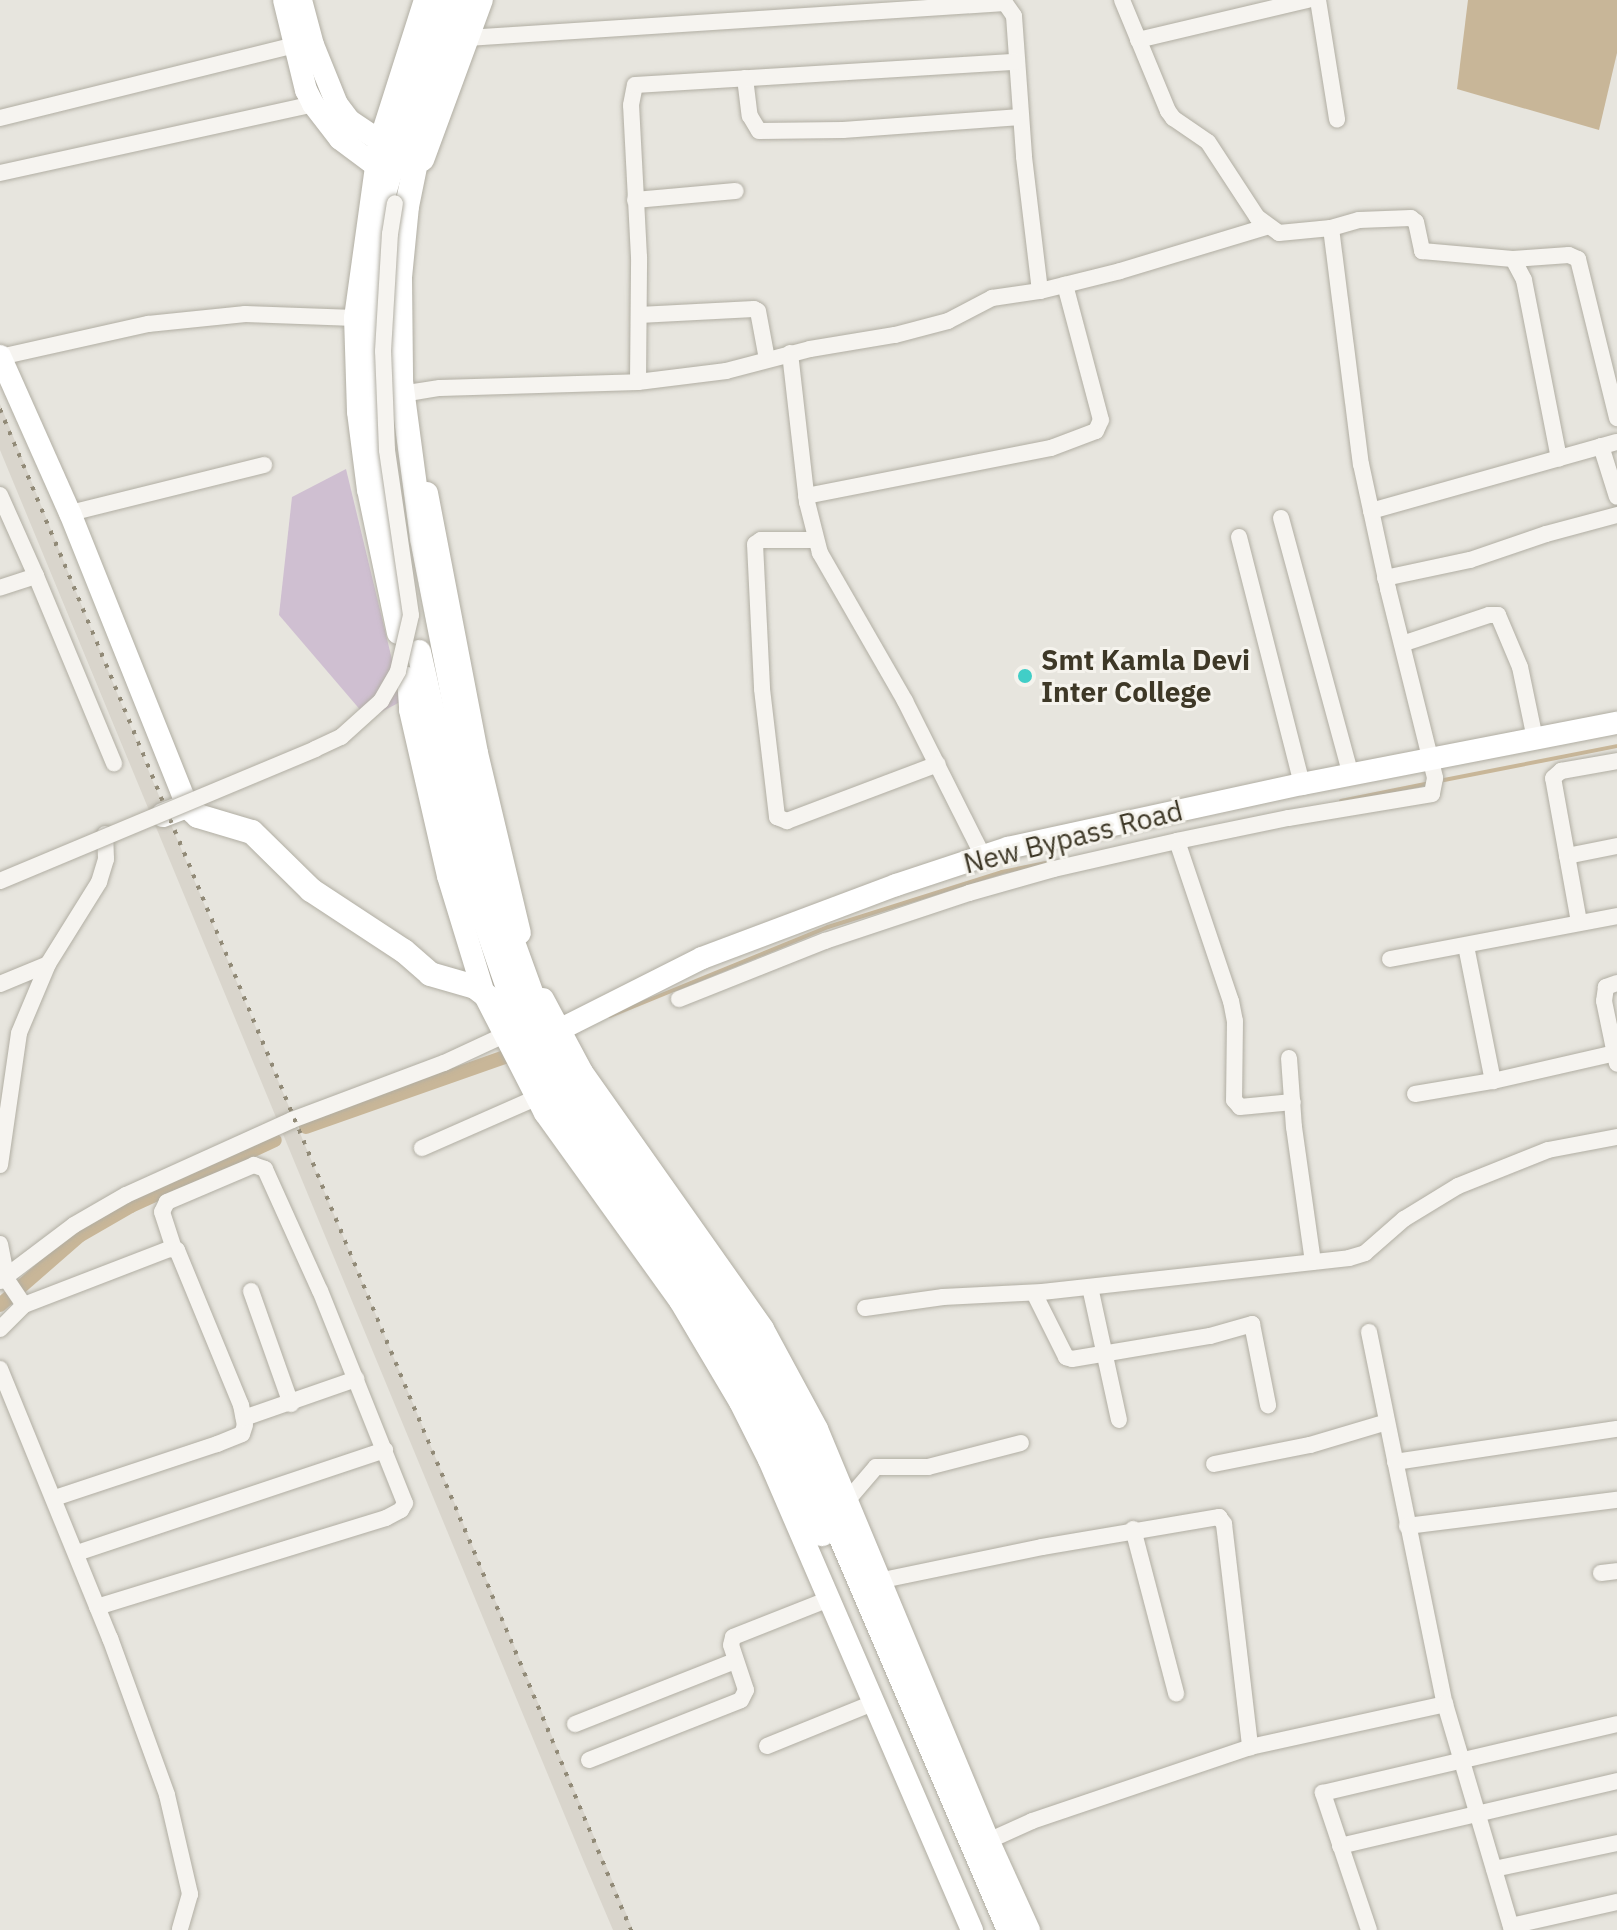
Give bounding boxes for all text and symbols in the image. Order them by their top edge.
place label: Smt Kamla Devi Inter College [1041,643,1250,709]
marker: Smt Kamla Devi Inter College [1016,667,1034,685]
street label: New Bypass Road [960,794,1186,880]

